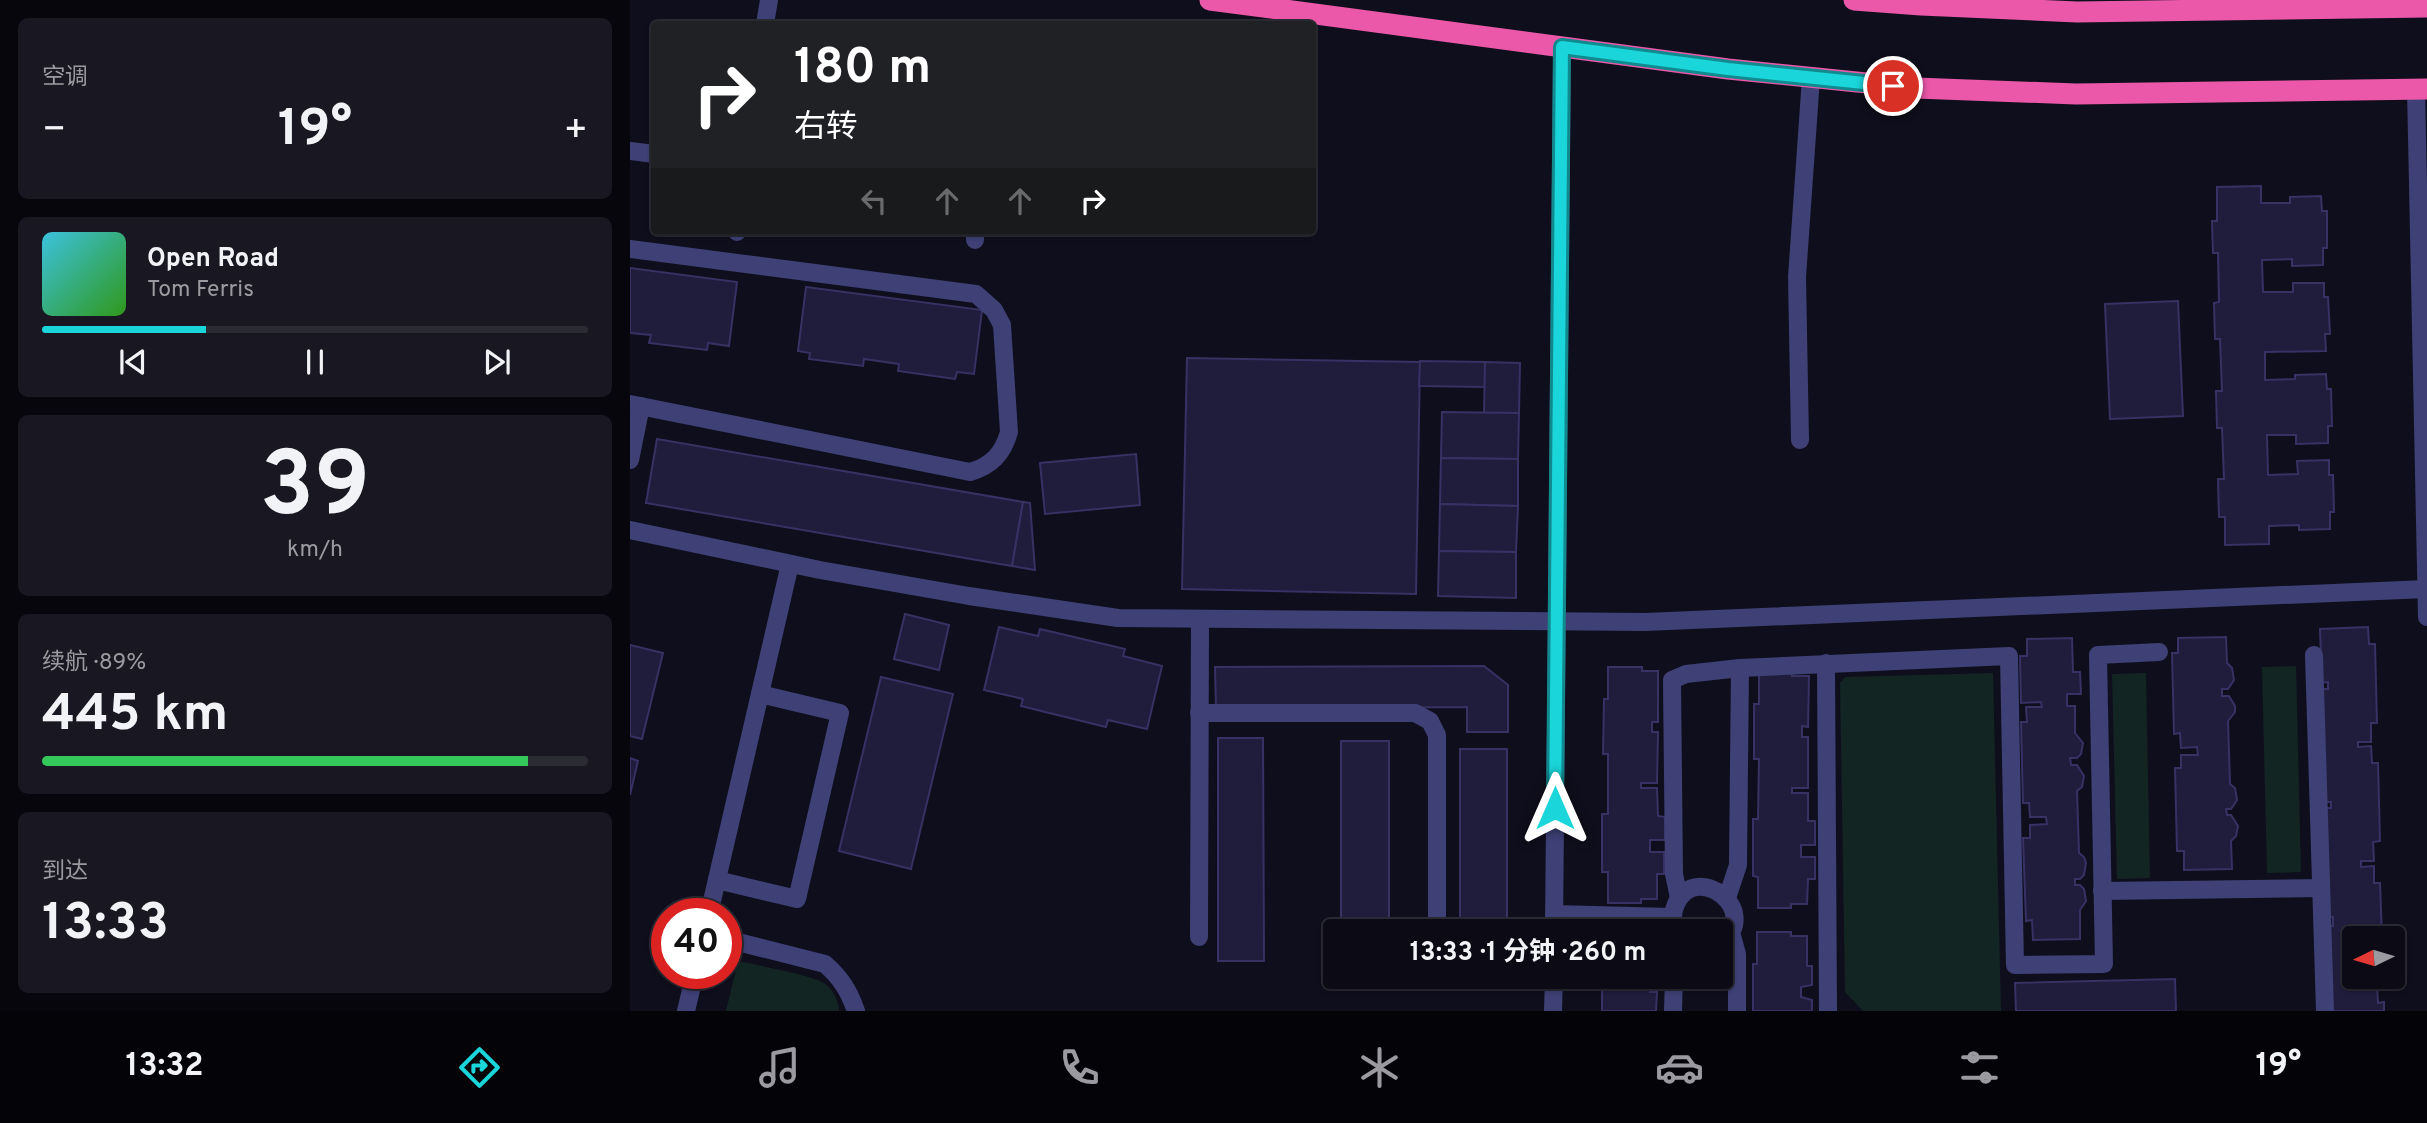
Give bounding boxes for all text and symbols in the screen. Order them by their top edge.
text: 180 m [794,39,931,101]
icon: right [679,49,770,140]
pin [1863,56,1923,116]
text: 空调 [42,64,88,93]
icon: arrive [1874,67,1912,105]
text: 19° [278,98,352,164]
text: − [42,107,67,156]
text: + [563,107,588,156]
text: 右转 [794,109,858,149]
icon: left [855,182,893,220]
icon: ahead [928,182,966,220]
icon: ahead [1001,182,1039,220]
icon: right [1074,182,1112,220]
text: Open Road [147,243,279,276]
text: Tom Ferris [147,276,254,305]
icon: previous [114,343,152,381]
icon: pause [296,343,334,381]
icon: next [478,343,516,381]
text: 39 [260,433,370,548]
text: km/h [287,536,343,565]
text: 续航 · 89% [42,649,146,678]
text: 445 km [42,683,228,749]
position arrow [1518,771,1592,845]
text: 到达 [42,858,88,887]
text: 13:33 [42,892,169,958]
speed limit sign: 40 [651,898,742,989]
north arrow [2342,926,2404,989]
map controls [2342,926,2405,989]
text: 13:33 · 1 分钟 · 260 m [1410,937,1646,970]
icon: directions [455,1043,504,1092]
icon: music [755,1043,804,1092]
icon: phone [1055,1043,1104,1092]
icon: climate [1355,1043,1404,1092]
icon: car [1655,1043,1704,1092]
icon: filters [1955,1043,2004,1092]
text: 13:32 [126,1047,203,1087]
text: 19° [2256,1047,2301,1087]

